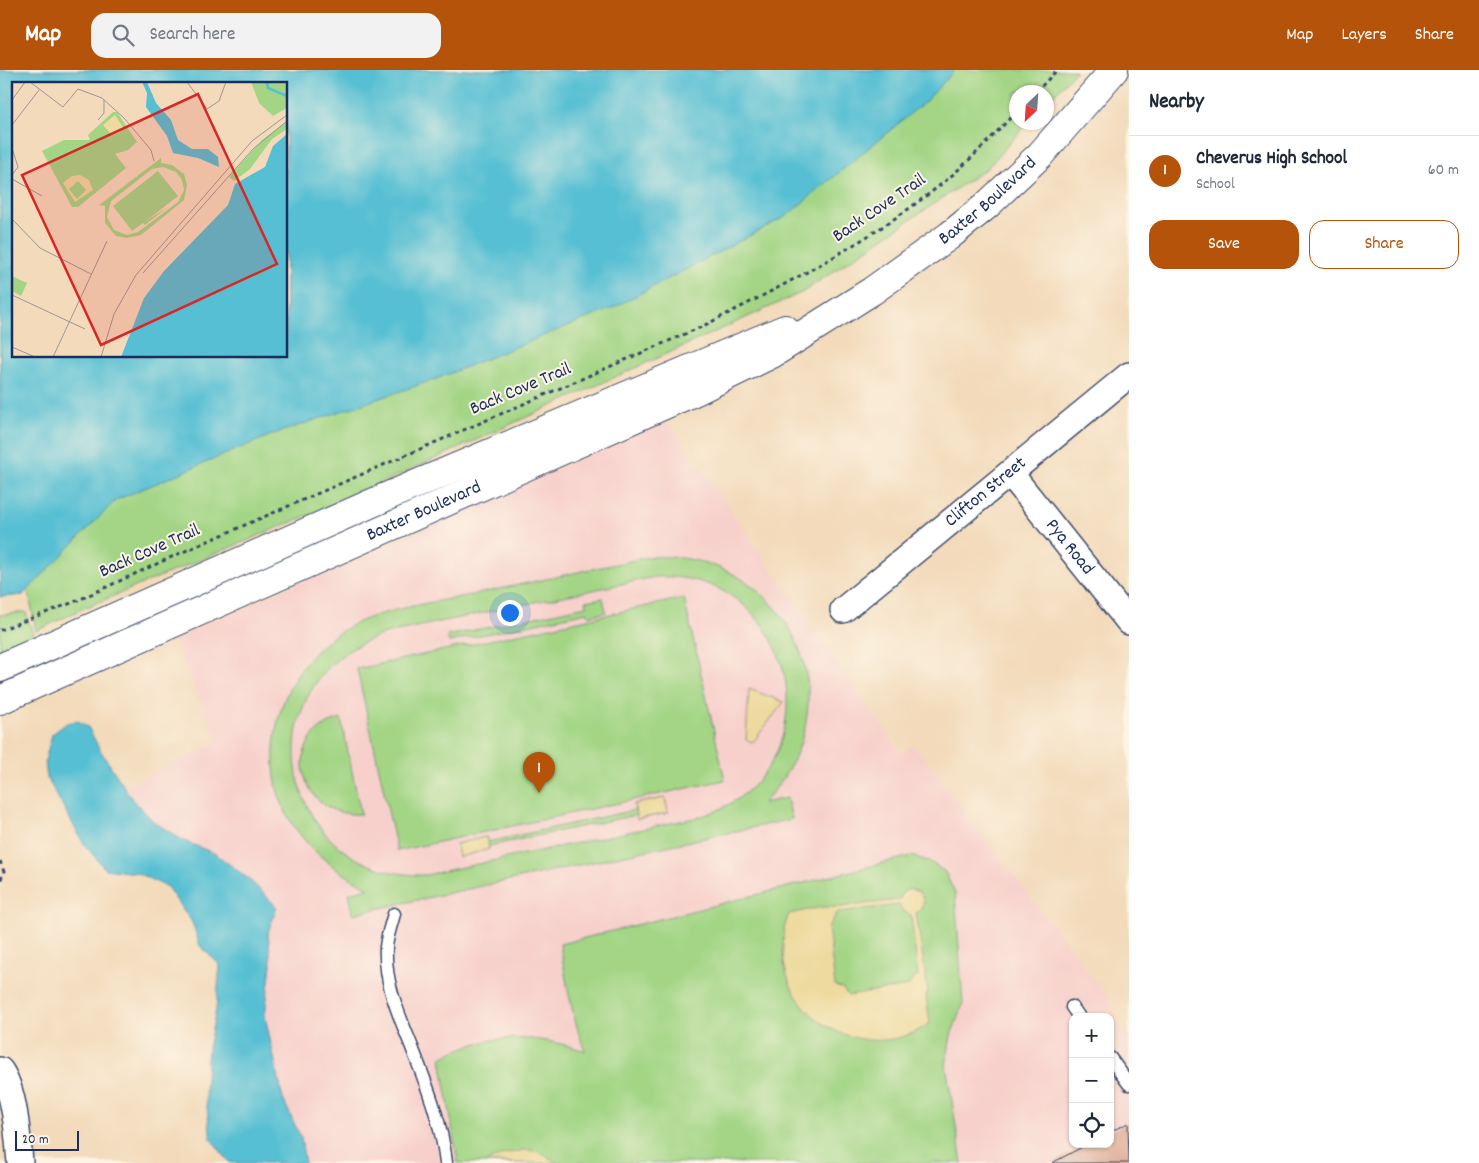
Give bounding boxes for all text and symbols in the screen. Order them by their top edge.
search box [91,13,441,58]
text: Map [25,18,61,52]
icon: search [109,21,137,49]
text: Search here [149,22,235,49]
text: Map [1286,23,1313,48]
text: Layers [1341,23,1387,48]
text: Share [1415,23,1454,48]
inset map [12,82,288,358]
north arrow [1009,85,1054,130]
text: Nearby [1149,88,1204,118]
text: Cheverus High School [1196,146,1347,173]
street label: Baxter Boulevard [933,151,1043,252]
text: 1 [1163,159,1167,182]
text: 60 m [1428,159,1459,182]
street label: Back Cove Trail [828,167,933,250]
text: School [1196,173,1235,196]
button: Save [1149,220,1299,269]
button: Share [1309,220,1459,269]
street label: Back Cove Trail [466,356,576,423]
street label: Clifton Street [939,451,1033,534]
street label: Baxter Boulevard [362,474,486,549]
street label: Pya Road [1038,513,1100,581]
street label: Back Cove Trail [95,518,205,586]
your location [497,600,523,626]
pin: 1 [523,752,555,793]
map controls [1069,1013,1114,1148]
button: + [1069,1013,1114,1058]
button: − [1069,1058,1114,1103]
button: locate [1069,1103,1114,1148]
scale bar [15,1128,79,1151]
text: 20 m [22,1130,49,1150]

